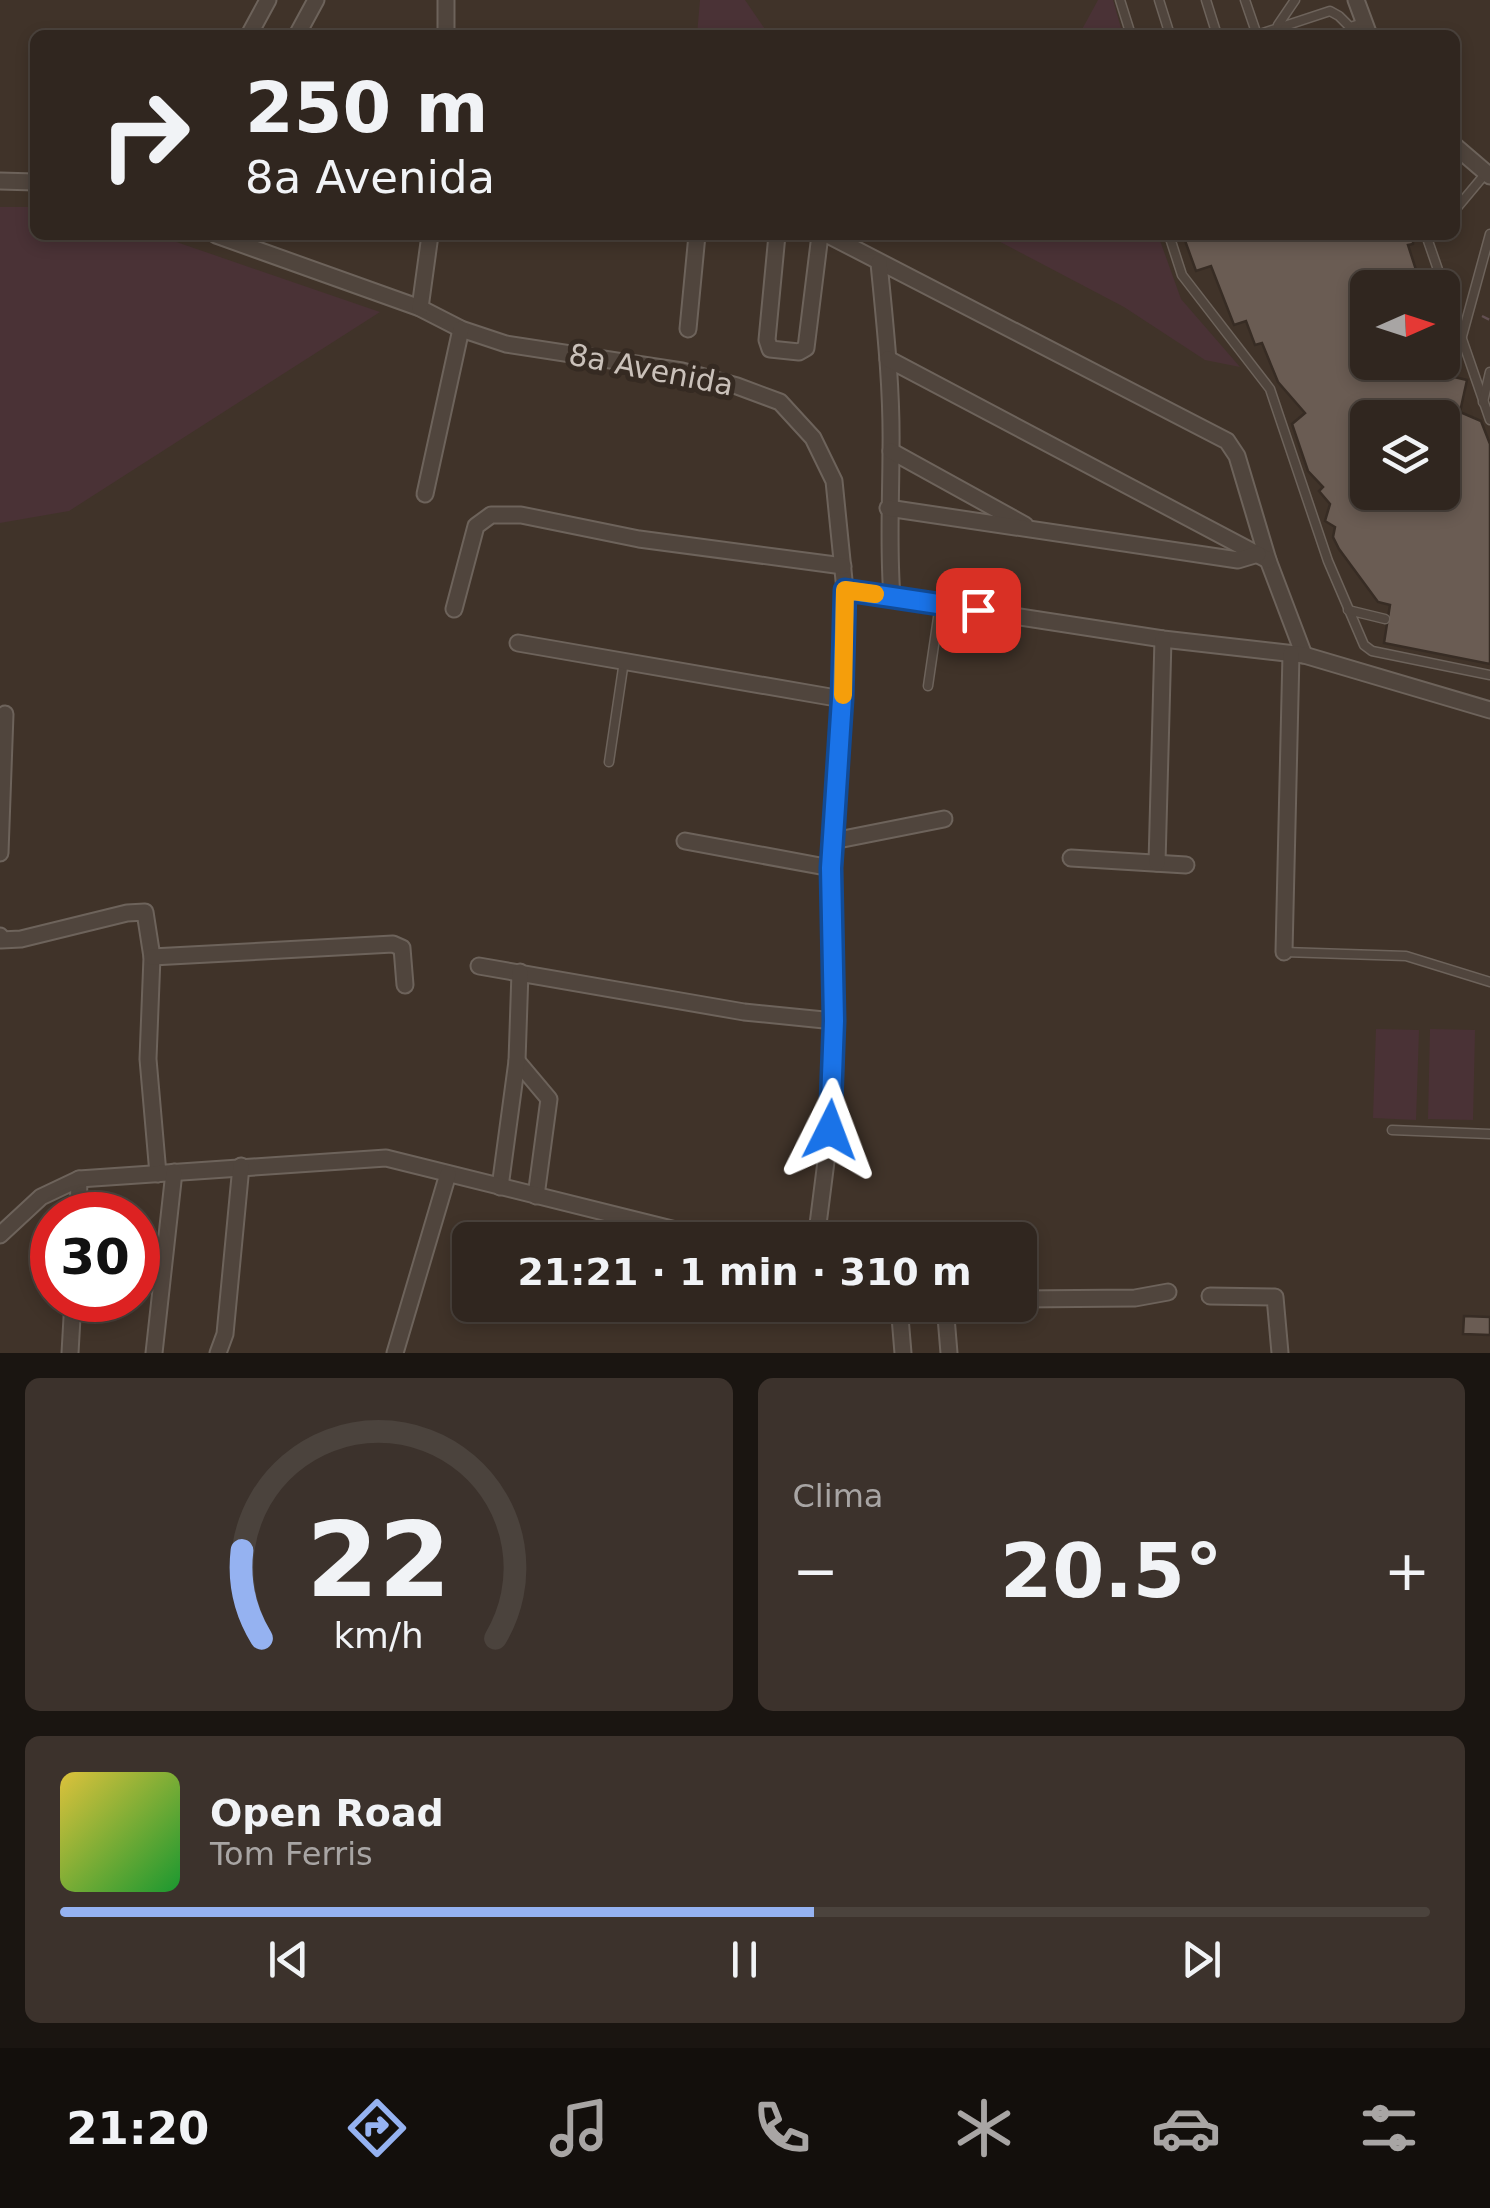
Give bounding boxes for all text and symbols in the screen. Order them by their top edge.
text: 250 m [245,67,488,149]
icon: right [80,70,210,200]
text: 8a Avenida [245,151,495,204]
north arrow [1350,270,1460,380]
map controls [1350,270,1460,510]
street label: 8a Avenida [566,336,736,403]
button: layers [1350,400,1460,510]
pin [936,568,1021,653]
icon: arrive [951,583,1006,638]
position arrow [778,1078,882,1182]
speed limit sign: 30 [30,1192,160,1322]
text: 21:21 · 1 min · 310 m [517,1250,972,1294]
text: Clima [793,1477,883,1515]
text: 22 [306,1499,451,1621]
text: 20.5° [1000,1527,1223,1615]
text: − [793,1539,839,1603]
text: + [1384,1539,1430,1603]
text: km/h [334,1615,424,1656]
text: Open Road [210,1791,444,1835]
text: Tom Ferris [210,1835,373,1873]
icon: previous [261,1932,316,1987]
icon: pause [717,1932,772,1987]
icon: next [1174,1932,1229,1987]
icon: directions [342,2093,412,2163]
icon: music [544,2093,614,2163]
icon: phone [747,2093,817,2163]
icon: climate [949,2093,1019,2163]
icon: car [1151,2093,1221,2163]
icon: filters [1354,2093,1424,2163]
text: 21:20 [66,2102,209,2155]

